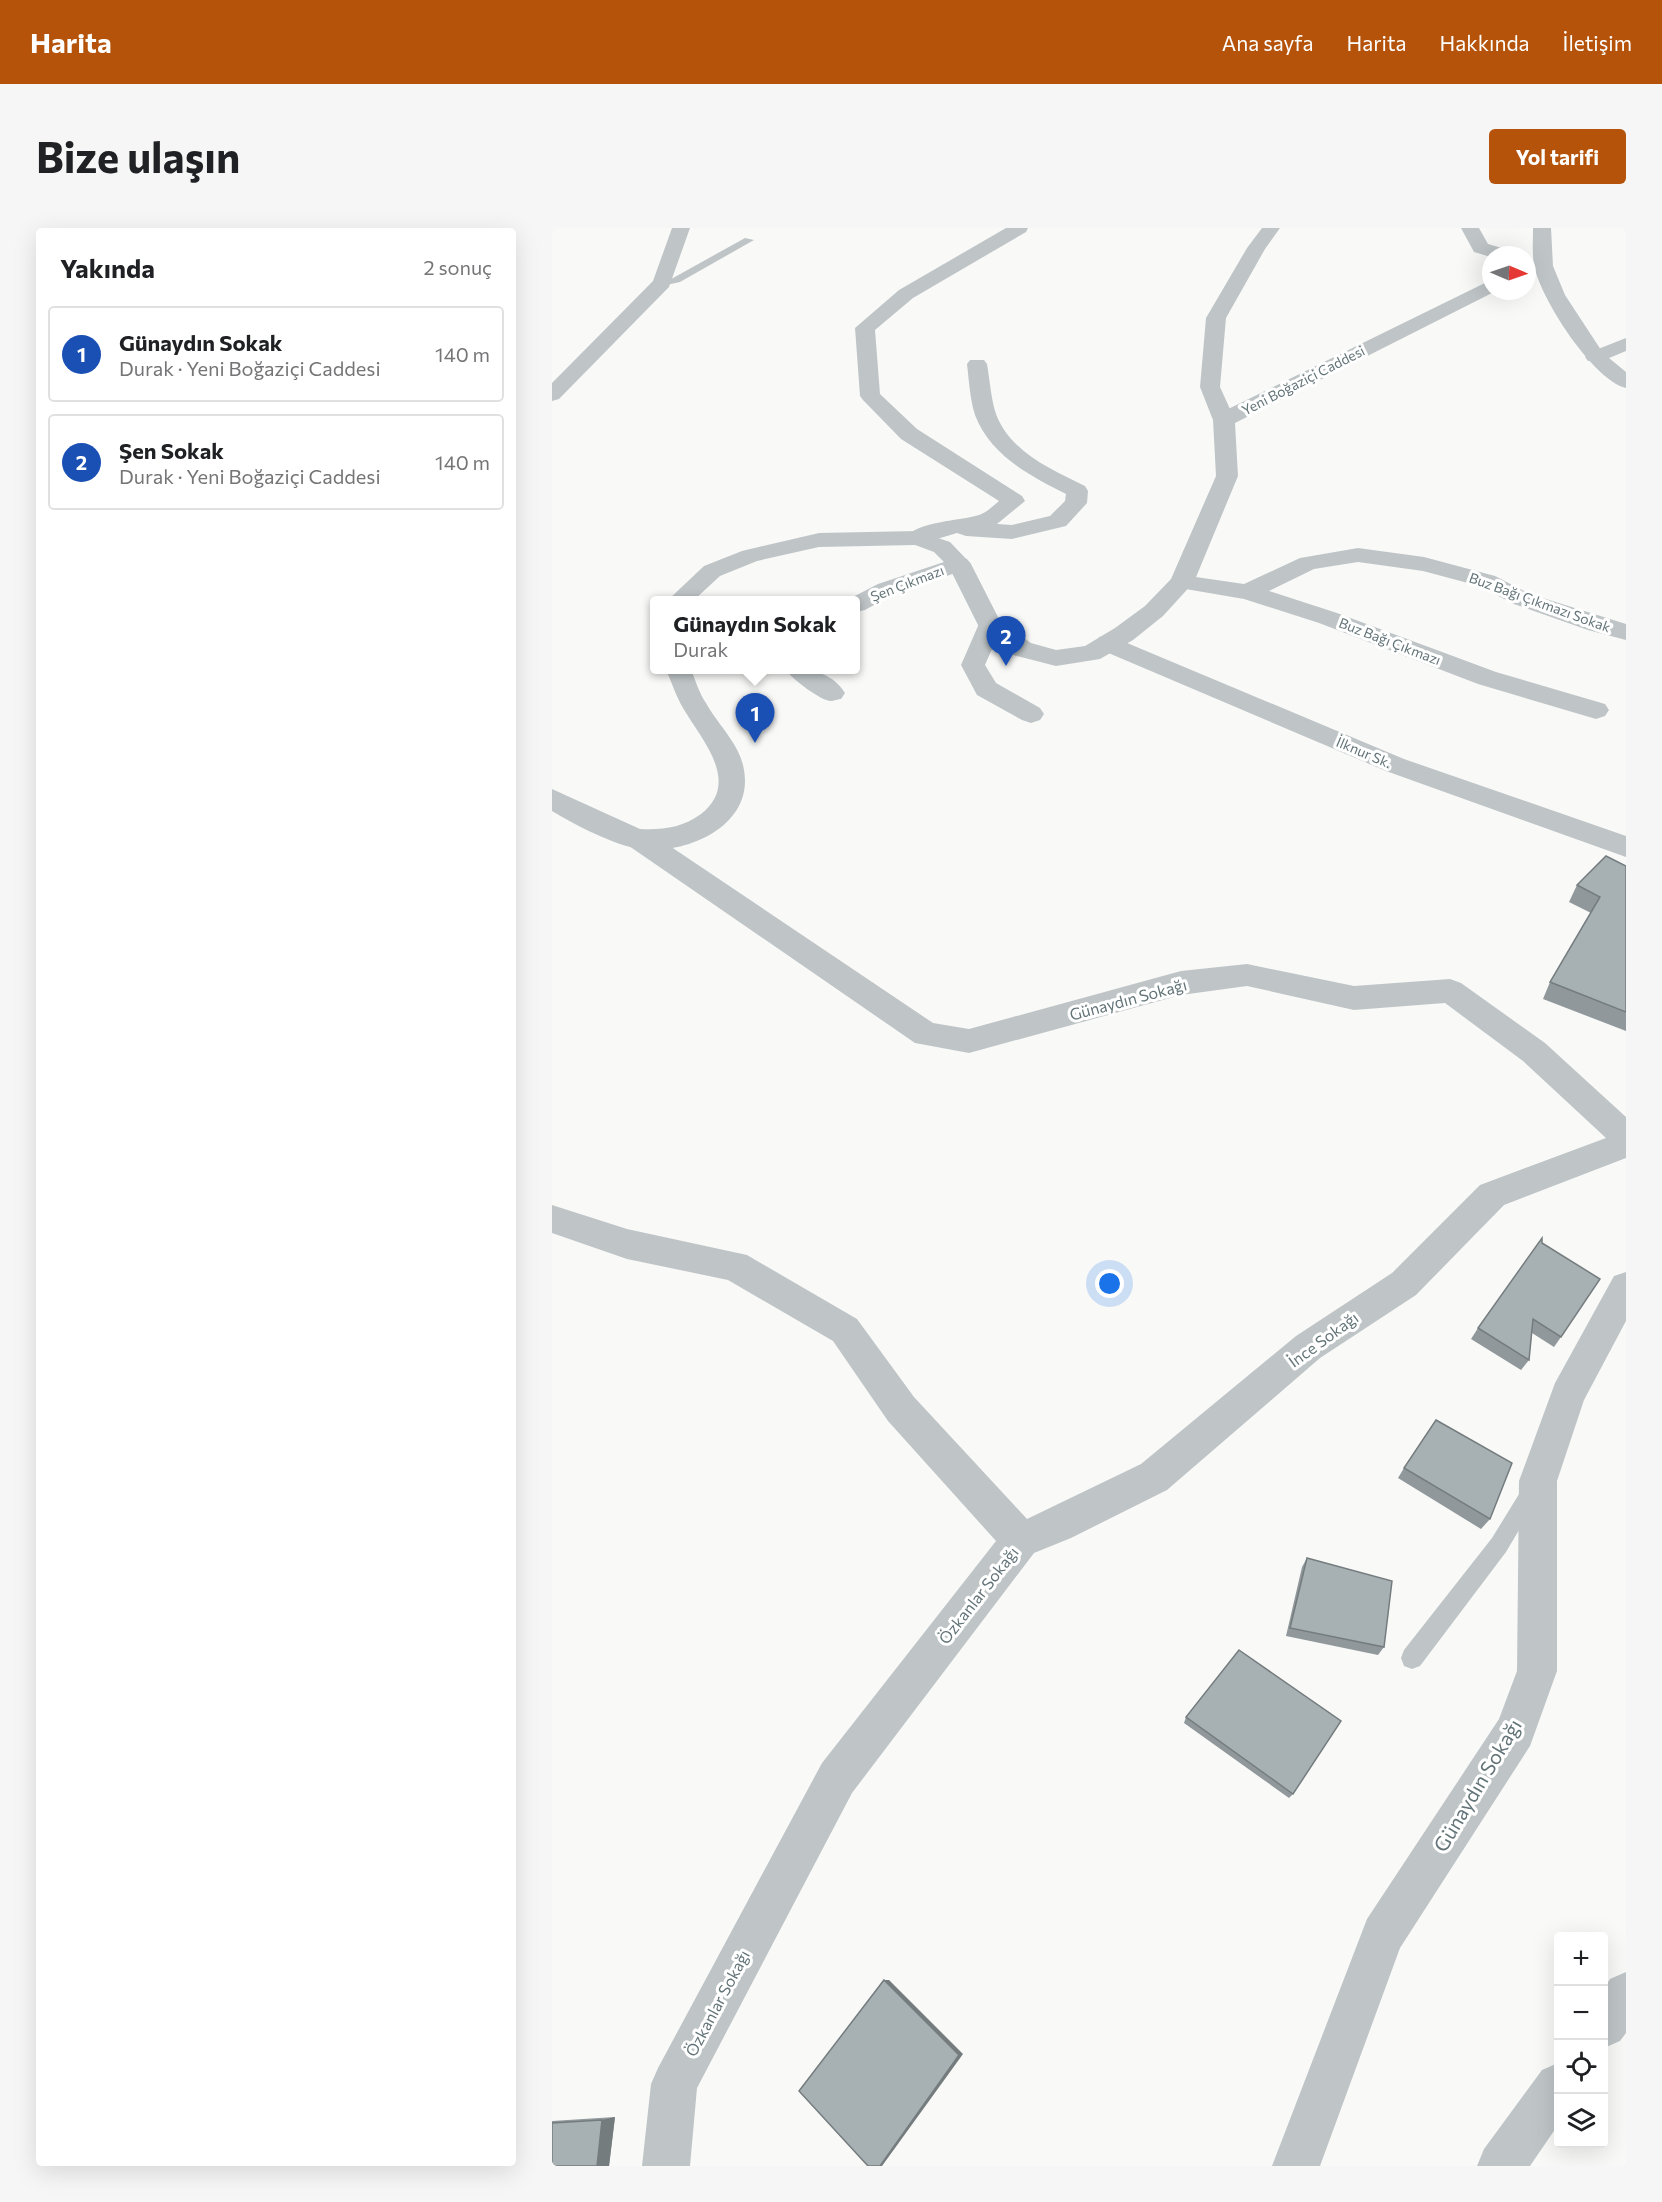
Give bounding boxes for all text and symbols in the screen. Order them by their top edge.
text: Harita [30,25,112,59]
text: Ana sayfa [1222,30,1313,55]
text: Harita [1346,30,1407,55]
text: Hakkında [1440,30,1530,55]
text: İletişim [1563,30,1632,55]
button: Yol tarifi [1489,129,1626,184]
text: Bize ulaşın [36,130,240,182]
north arrow [1482,246,1536,300]
text: Yakında [60,252,155,283]
text: 2 sonuç [424,255,492,279]
text: Günaydın Sokak [119,329,282,356]
text: 1 [77,342,86,366]
text: 140 m [435,342,490,366]
street label: Yeni Boğaziçi Caddesi [1239,342,1367,418]
text: Durak · Yeni Boğaziçi Caddesi [119,356,381,380]
text: Şen Sokak [119,437,224,464]
text: 2 [76,450,87,474]
text: 140 m [435,450,490,474]
text: Durak · Yeni Boğaziçi Caddesi [119,464,381,488]
street label: Şen Çıkmazı [868,561,946,605]
street label: Buz Bağı Çıkmazı Sokak [1467,568,1613,636]
popup [650,596,860,674]
text: Günaydın Sokak [673,610,837,637]
street label: Buz Bağı Çıkmazı [1337,614,1443,668]
pin: 2 [986,616,1026,666]
text: Durak [673,637,728,661]
pin: 1 [736,694,774,743]
street label: İlknur Sk. [1334,733,1394,771]
street label: Günaydın Sokağı [1067,974,1189,1024]
your location [1095,1269,1124,1298]
street label: İnce Sokağı [1284,1307,1362,1371]
street label: Özkanlar Sokağı [934,1543,1022,1647]
street label: Günaydın Sokağı [1428,1714,1526,1856]
map controls [1554,1932,1608,2148]
button: + [1554,1932,1608,1986]
street label: Özkanlar Sokağı [681,1946,753,2060]
button: − [1554,1986,1608,2040]
button: locate [1554,2040,1608,2094]
button: layers [1554,2094,1608,2148]

